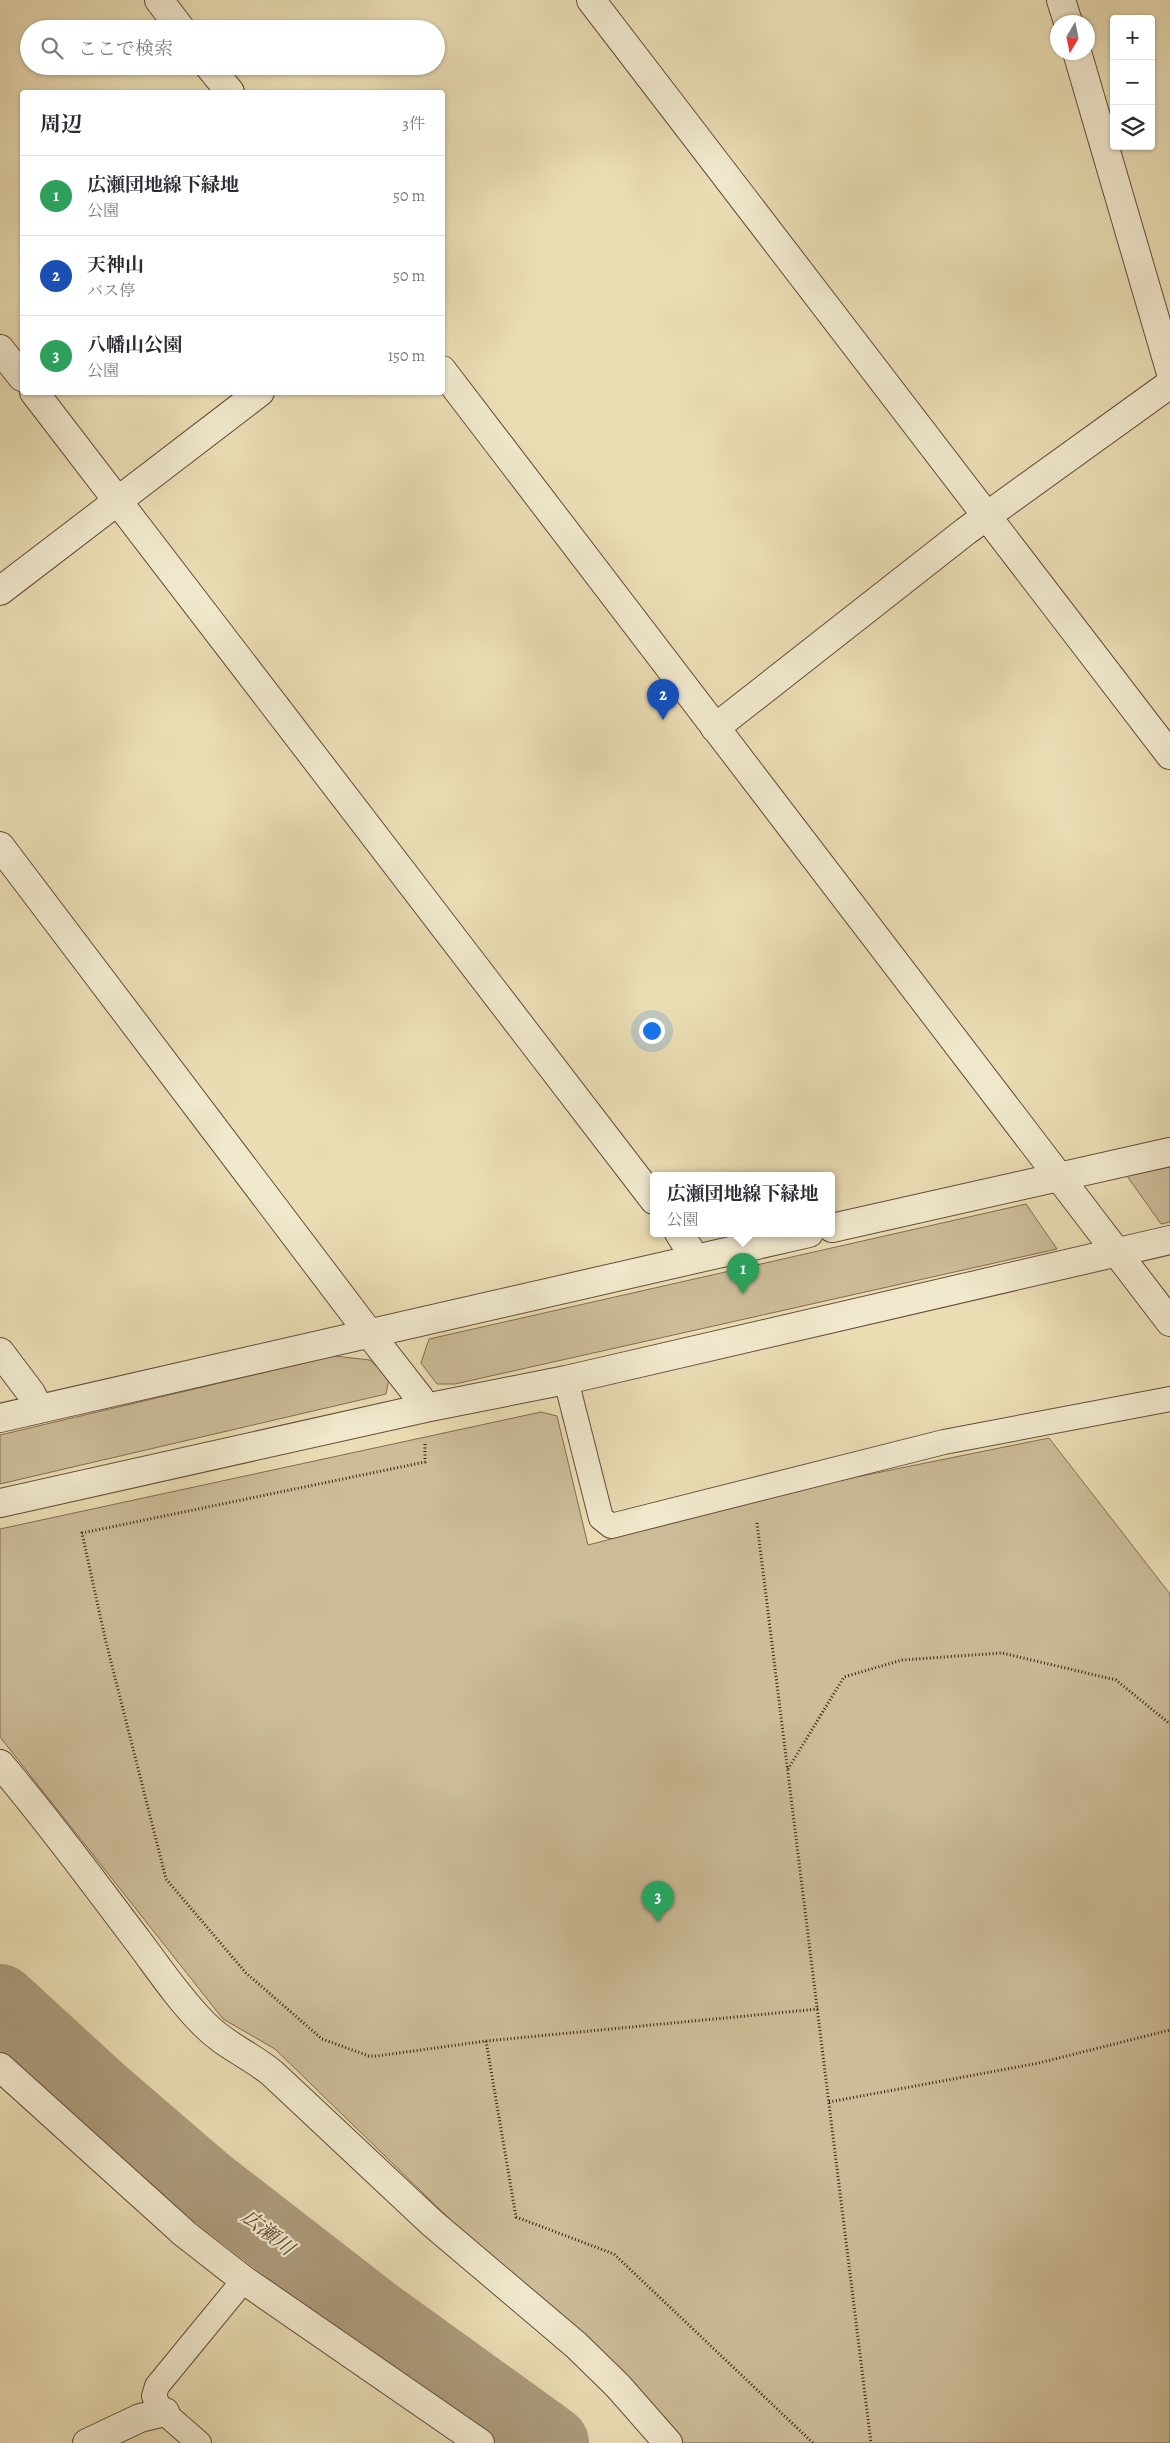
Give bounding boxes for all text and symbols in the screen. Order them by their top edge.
north arrow [1050,15,1095,60]
map controls [1110,15,1155,150]
button: + [1110,15,1155,60]
search box [20,20,445,75]
icon: search [38,34,66,62]
text: ここで検索 [78,36,173,62]
button: − [1110,60,1155,105]
button: layers [1110,105,1155,150]
text: 周辺 [40,110,82,138]
text: 3件 [402,113,425,135]
text: 広瀬団地線下緑地 [87,172,239,198]
text: 1 [53,185,59,207]
text: 50 m [393,185,425,207]
text: 公園 [87,200,119,222]
text: 天神山 [87,252,144,278]
text: 2 [52,265,60,287]
text: 50 m [393,265,425,287]
text: バス停 [87,280,135,302]
text: 八幡山公園 [87,332,182,358]
text: 3 [53,345,59,367]
text: 150 m [388,345,425,367]
text: 公園 [87,360,119,382]
pin: 2 [647,679,679,720]
your location [639,1018,665,1044]
popup [650,1172,835,1237]
text: 広瀬団地線下緑地 [666,1181,819,1207]
text: 公園 [666,1209,699,1231]
pin: 1 [727,1253,759,1294]
pin: 3 [642,1881,674,1922]
water label: 広瀬川 [236,2203,301,2263]

